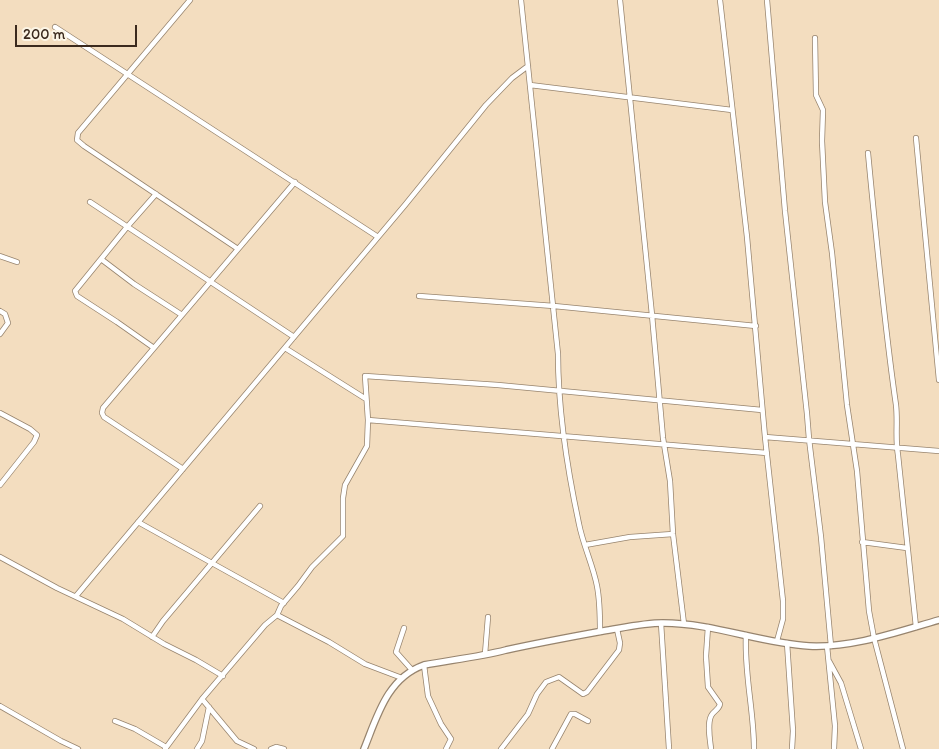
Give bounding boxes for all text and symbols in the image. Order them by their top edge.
scale bar [18,15,140,47]
text: 200 m [23,25,65,43]

